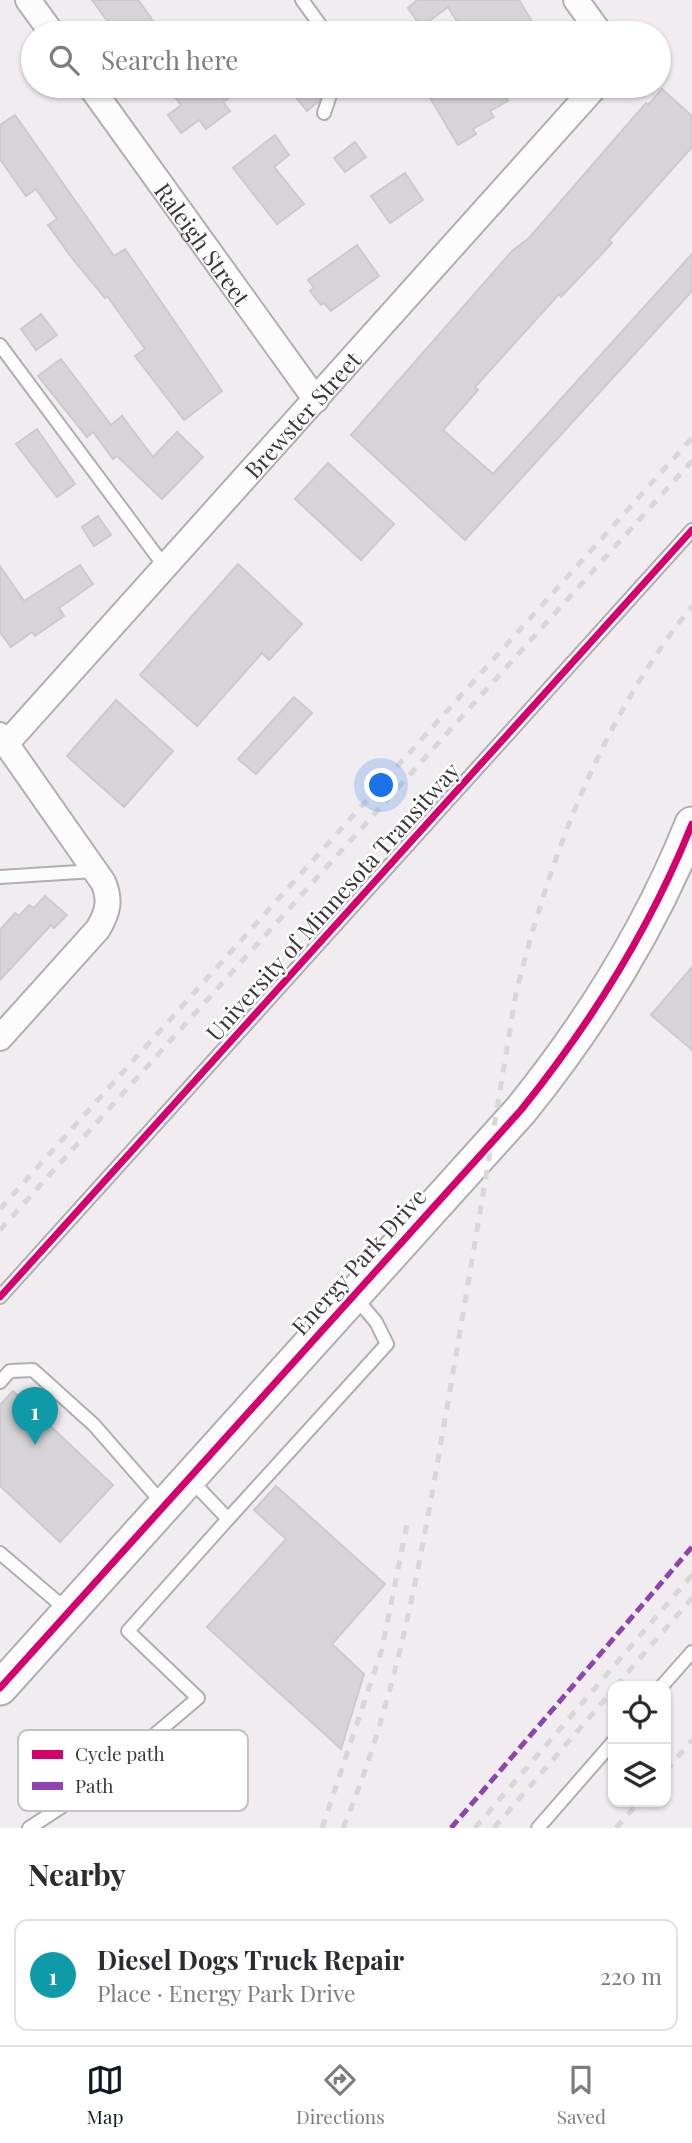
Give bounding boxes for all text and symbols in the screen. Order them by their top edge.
search box [21,21,671,98]
icon: search [45,41,83,79]
text: Search here [101,42,238,77]
street label: Raleigh Street [149,176,259,312]
street label: Brewster Street [237,343,367,484]
street label: University of Minnesota Transitway [198,755,466,1047]
your location [364,768,398,802]
street label: Energy Park Drive [284,1181,432,1341]
pin: 1 [12,1387,58,1445]
map controls [608,1681,671,1807]
button: locate [608,1681,671,1744]
legend [18,1730,248,1811]
text: Cycle path [75,1740,165,1766]
button: layers [608,1744,671,1807]
text: Path [75,1772,113,1798]
text: Nearby [28,1854,126,1894]
text: Diesel Dogs Truck Repair [97,1942,404,1977]
text: 1 [49,1960,57,1991]
text: 220 m [600,1960,662,1991]
text: Place · Energy Park Drive [97,1977,356,2008]
tab: Map [86,2061,124,2129]
tab: Directions [296,2061,385,2129]
tab: Saved [557,2061,606,2129]

